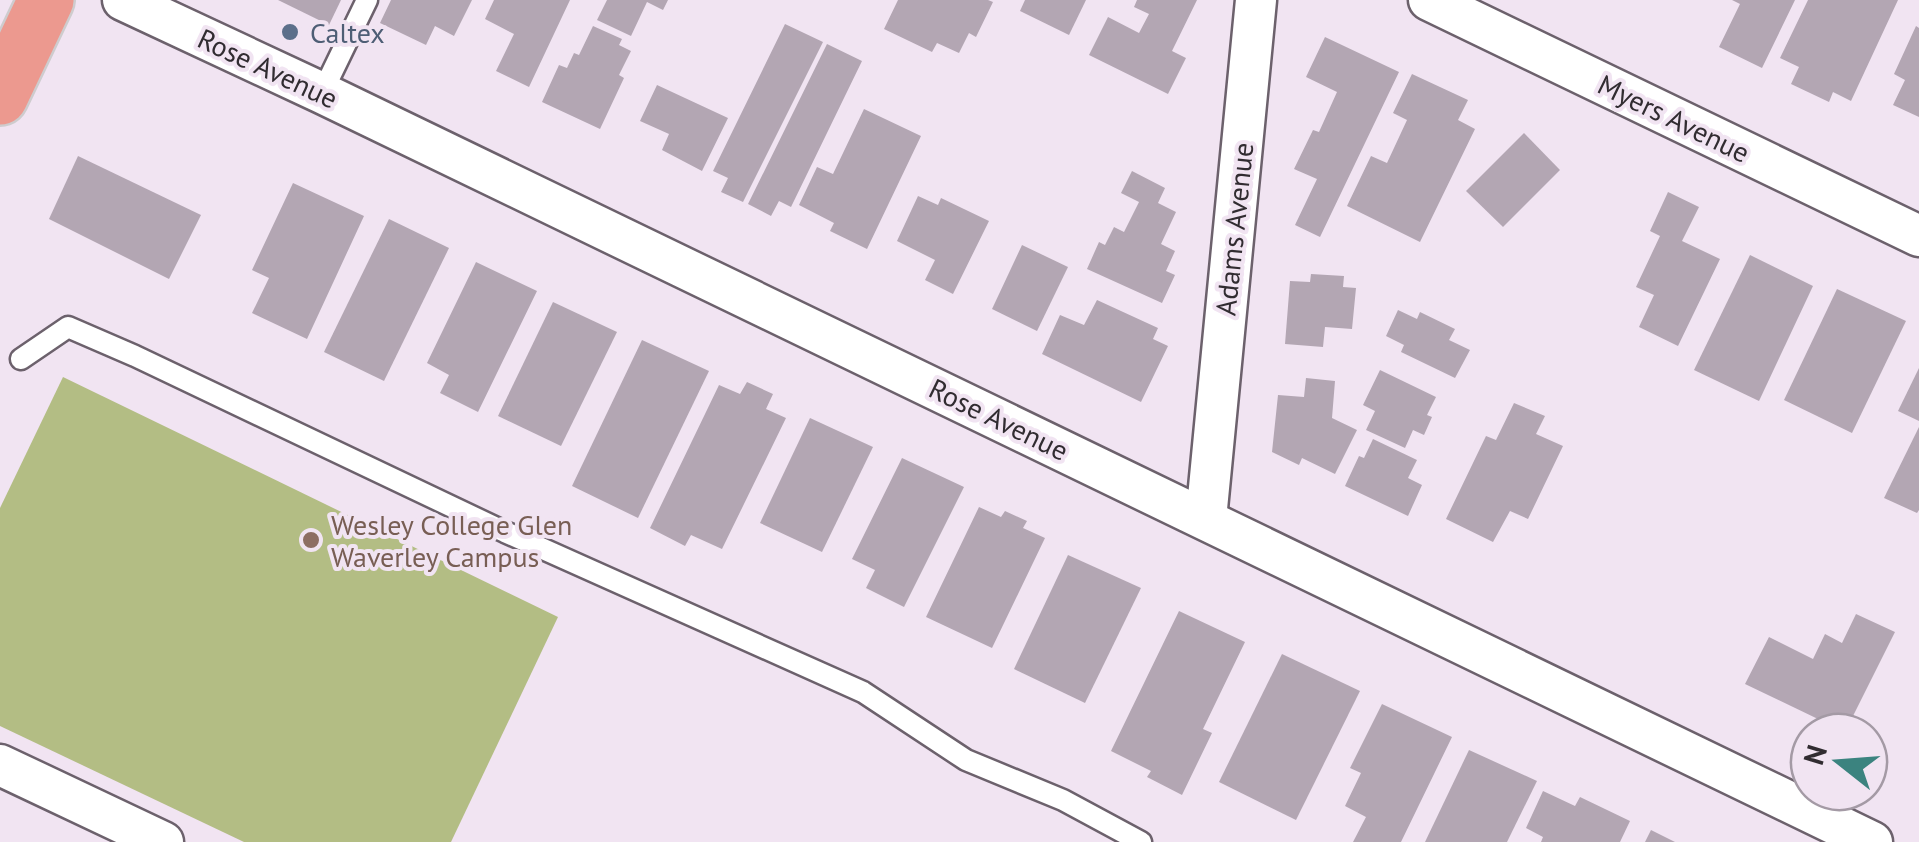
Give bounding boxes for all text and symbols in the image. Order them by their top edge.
place label: Caltex [310,14,385,51]
street label: Rose Avenue [192,19,344,117]
marker: Caltex [279,21,301,43]
street label: Myers Avenue [1592,65,1756,171]
street label: Adams Avenue [1207,141,1261,317]
street label: Rose Avenue [923,369,1075,469]
place label: Wesley College Glen Waverley Campus [331,506,572,575]
marker: Wesley College Glen Waverley Campus [300,529,322,551]
north arrow [1789,712,1889,812]
text: N [1794,740,1835,769]

